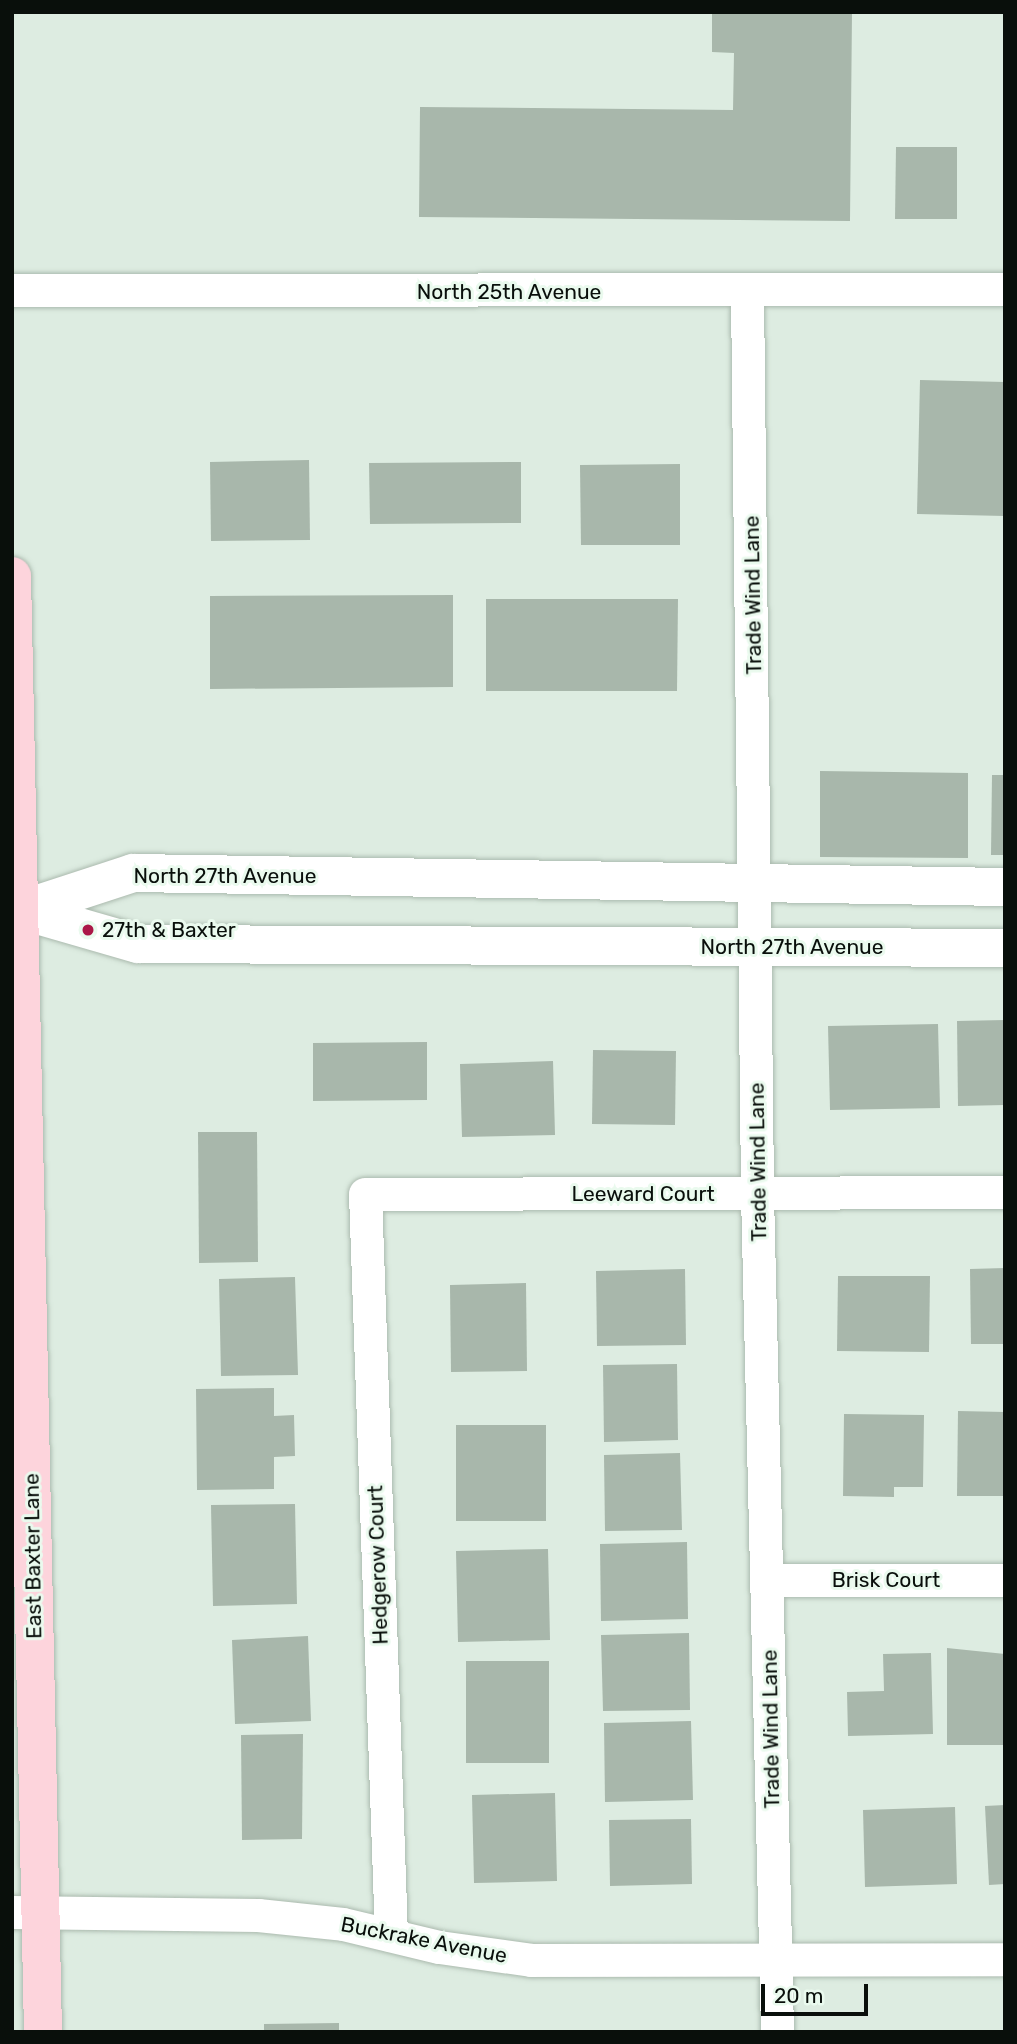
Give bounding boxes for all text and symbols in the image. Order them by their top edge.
street label: North 25th Avenue [416,279,602,305]
street label: Trade Wind Lane [739,515,767,675]
street label: North 27th Avenue [133,863,317,889]
place label: 27th & Baxter [102,917,236,943]
marker: 27th & Baxter [80,922,96,938]
street label: North 27th Avenue [700,934,884,960]
street label: Trade Wind Lane [744,1082,772,1242]
street label: Leeward Court [571,1181,715,1207]
street label: East Baxter Lane [19,1473,47,1639]
street label: Hedgerow Court [363,1485,393,1645]
street label: Brisk Court [832,1567,940,1593]
street label: Trade Wind Lane [757,1649,785,1809]
street label: Buckrake Avenue [339,1911,509,1969]
scale bar [765,1970,872,2014]
text: 20 m [774,1983,823,2008]

